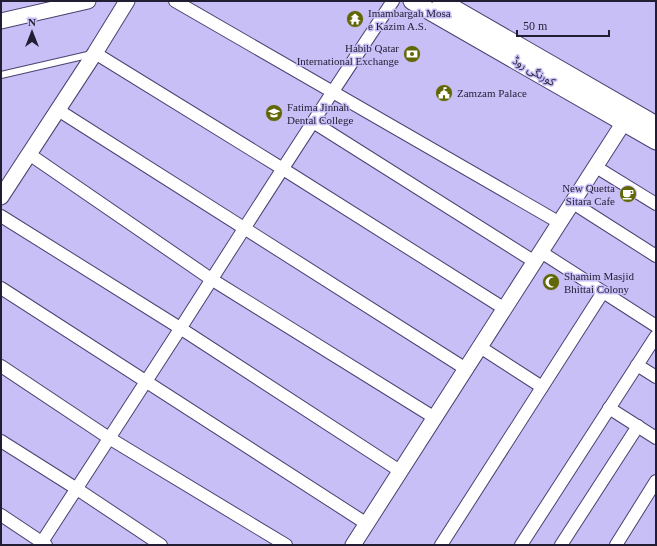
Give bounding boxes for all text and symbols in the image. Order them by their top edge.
place label: Imambargah Mosa e Kazim A.S. [368,7,451,32]
temple icon: Imambargah Mosa e Kazim A.S. [345,9,365,29]
north arrow [12,12,52,52]
scale bar [517,12,609,38]
text: N [28,16,36,28]
text: 50 m [523,19,548,33]
place label: Habib Qatar International Exchange [297,42,399,67]
bank icon: Habib Qatar International Exchange [402,44,422,64]
street label: کورنگی روڈ [510,54,558,89]
public building icon: Zamzam Palace [434,83,454,103]
place label: Zamzam Palace [457,87,527,99]
place label: Fatima Jinnah Dental College [287,101,353,126]
school or university icon: Fatima Jinnah Dental College [264,103,284,123]
place label: New Quetta Sitara Cafe [562,182,615,207]
cafe icon: New Quetta Sitara Cafe [618,184,638,204]
place label: Shamim Masjid Bhittai Colony [564,270,634,295]
mosque icon: Shamim Masjid Bhittai Colony [541,272,561,292]

